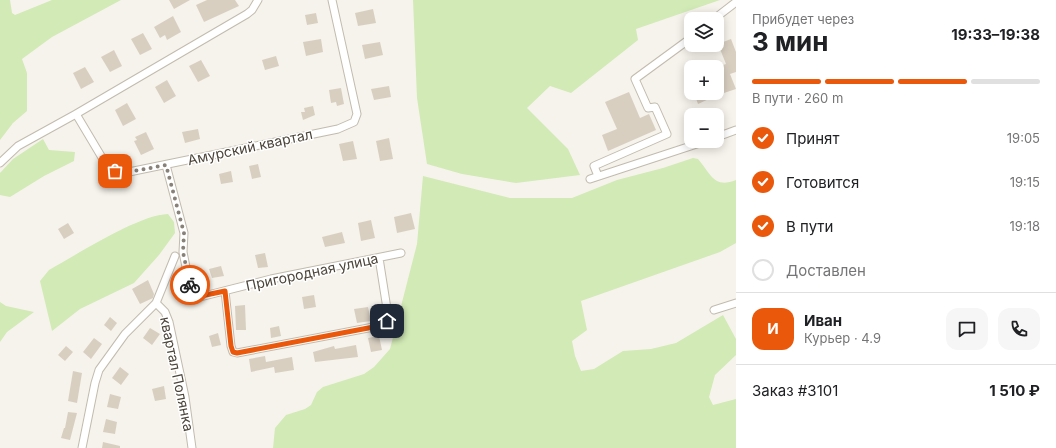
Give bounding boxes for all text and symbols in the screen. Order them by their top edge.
text: Прибудет через [752,11,854,27]
map controls [684,12,724,148]
button: layers [684,12,724,52]
text: 19:33–19:38 [951,25,1040,44]
text: 3 мин [752,26,828,57]
button: + [684,60,724,100]
text: В пути · 260 m [752,90,843,106]
button: − [684,108,724,148]
street label: Амурский квартал [186,125,314,168]
icon: check [752,127,774,149]
text: Принят [786,129,839,148]
text: 19:05 [1007,130,1040,146]
pin [98,154,132,188]
icon: bag [104,160,126,182]
icon: check [752,171,774,193]
text: Готовится [786,173,859,192]
text: 19:15 [1010,174,1040,190]
icon: check [752,215,774,237]
text: В пути [786,217,833,236]
text: 19:18 [1010,218,1040,234]
street label: Пригородная улица [244,249,380,294]
text: Доставлен [786,261,866,280]
courier [170,265,210,305]
icon: bike [179,274,201,296]
pin [370,304,404,338]
button: chat [946,308,988,350]
button: phone [998,308,1040,350]
icon: home [376,310,398,332]
text: Иван [804,311,842,330]
street label: квартал Полянка [157,315,198,433]
text: И [767,319,779,338]
text: Курьер · 4.9 [804,330,881,346]
text: Заказ #3101 [752,381,838,400]
text: 1 510 ₽ [989,381,1040,400]

